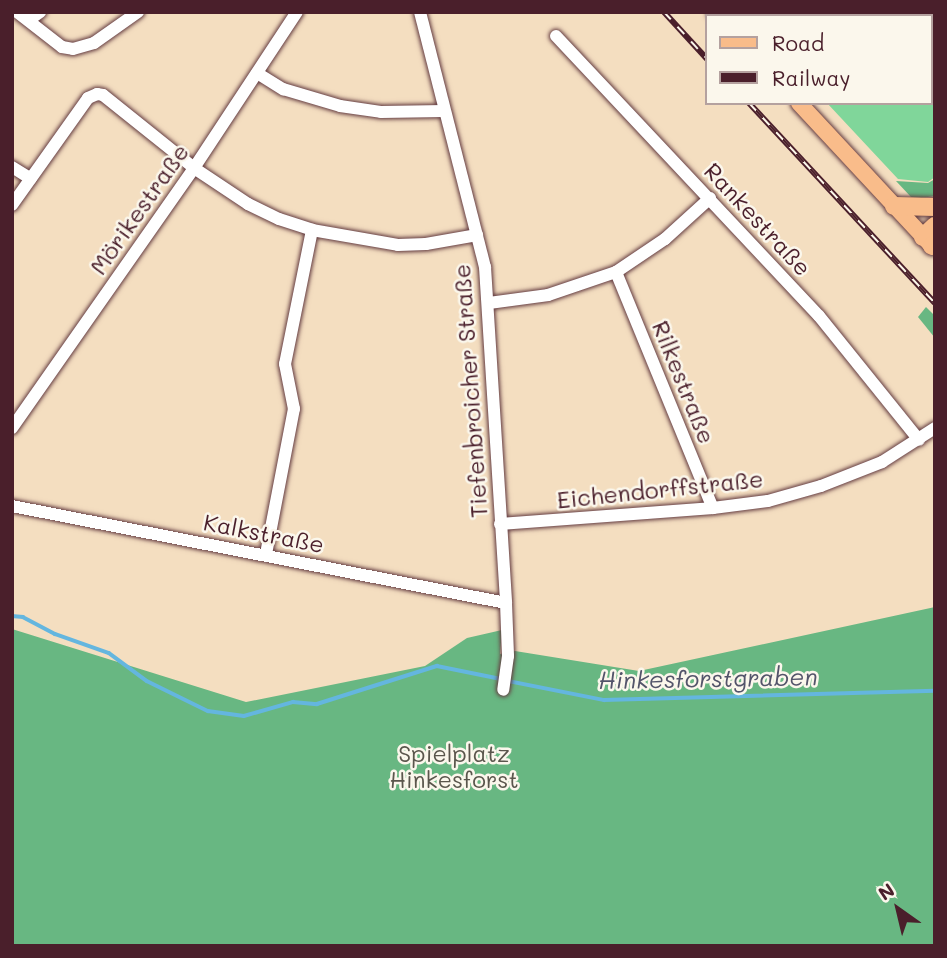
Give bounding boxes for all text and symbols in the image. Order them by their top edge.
legend [706,14,933,105]
text: Road [772,29,824,56]
text: Railway [772,64,851,91]
street label: Mörikestraße [84,138,194,280]
street label: Rankestraße [699,157,817,281]
street label: Tiefenbroicher Straße [447,263,493,519]
street label: Rilkestraße [647,317,721,447]
street label: Eichendorffstraße [555,464,765,514]
street label: Kalkstraße [201,508,327,558]
water label: Hinkesforstgraben [598,662,818,694]
park label: Spielplatz Hinkesforst [389,739,519,793]
north arrow [863,874,933,944]
text: N [873,877,899,906]

